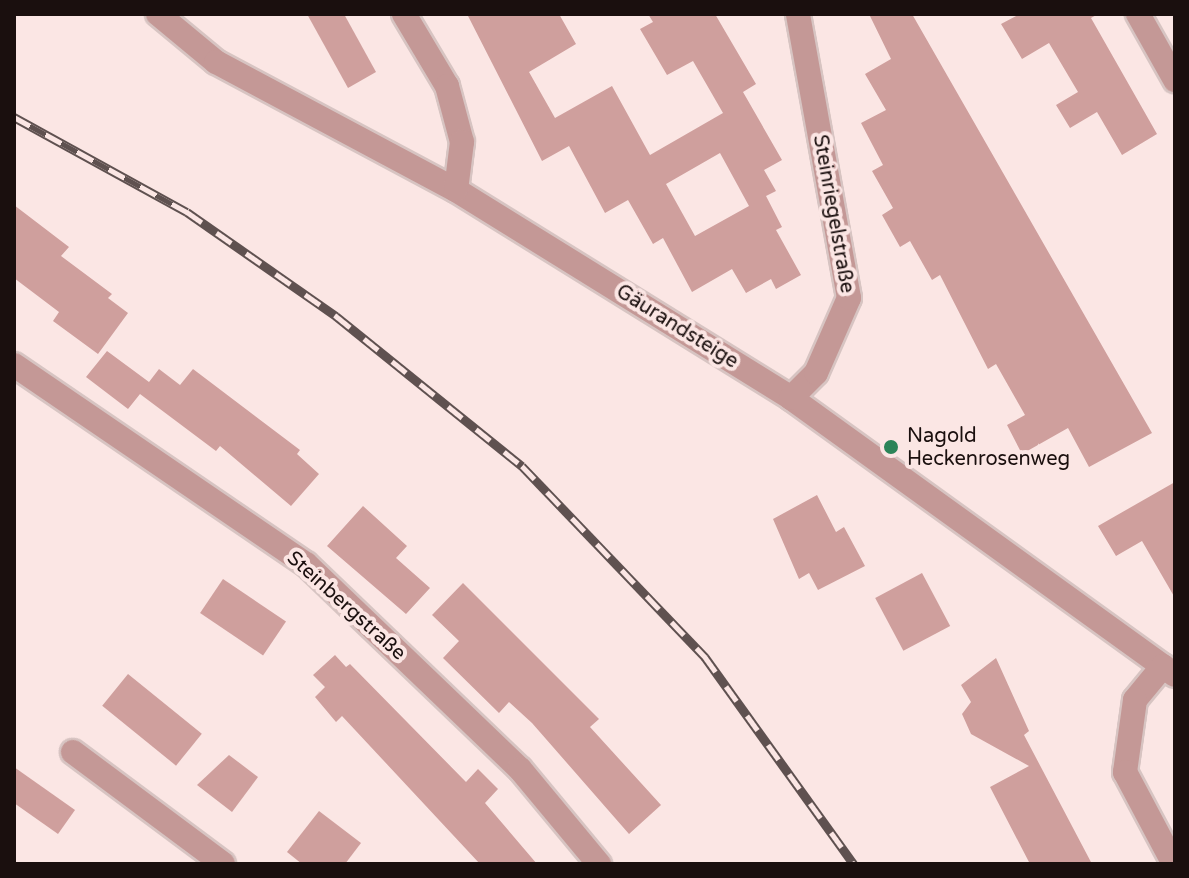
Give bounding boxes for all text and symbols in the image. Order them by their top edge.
street label: Steinriegelstraße [807,133,859,295]
street label: Gäurandsteige [612,280,742,374]
place label: Nagold Heckenrosenweg [907,424,1070,471]
marker: Nagold Heckenrosenweg [882,438,900,456]
street label: Steinbergstraße [282,546,410,666]

